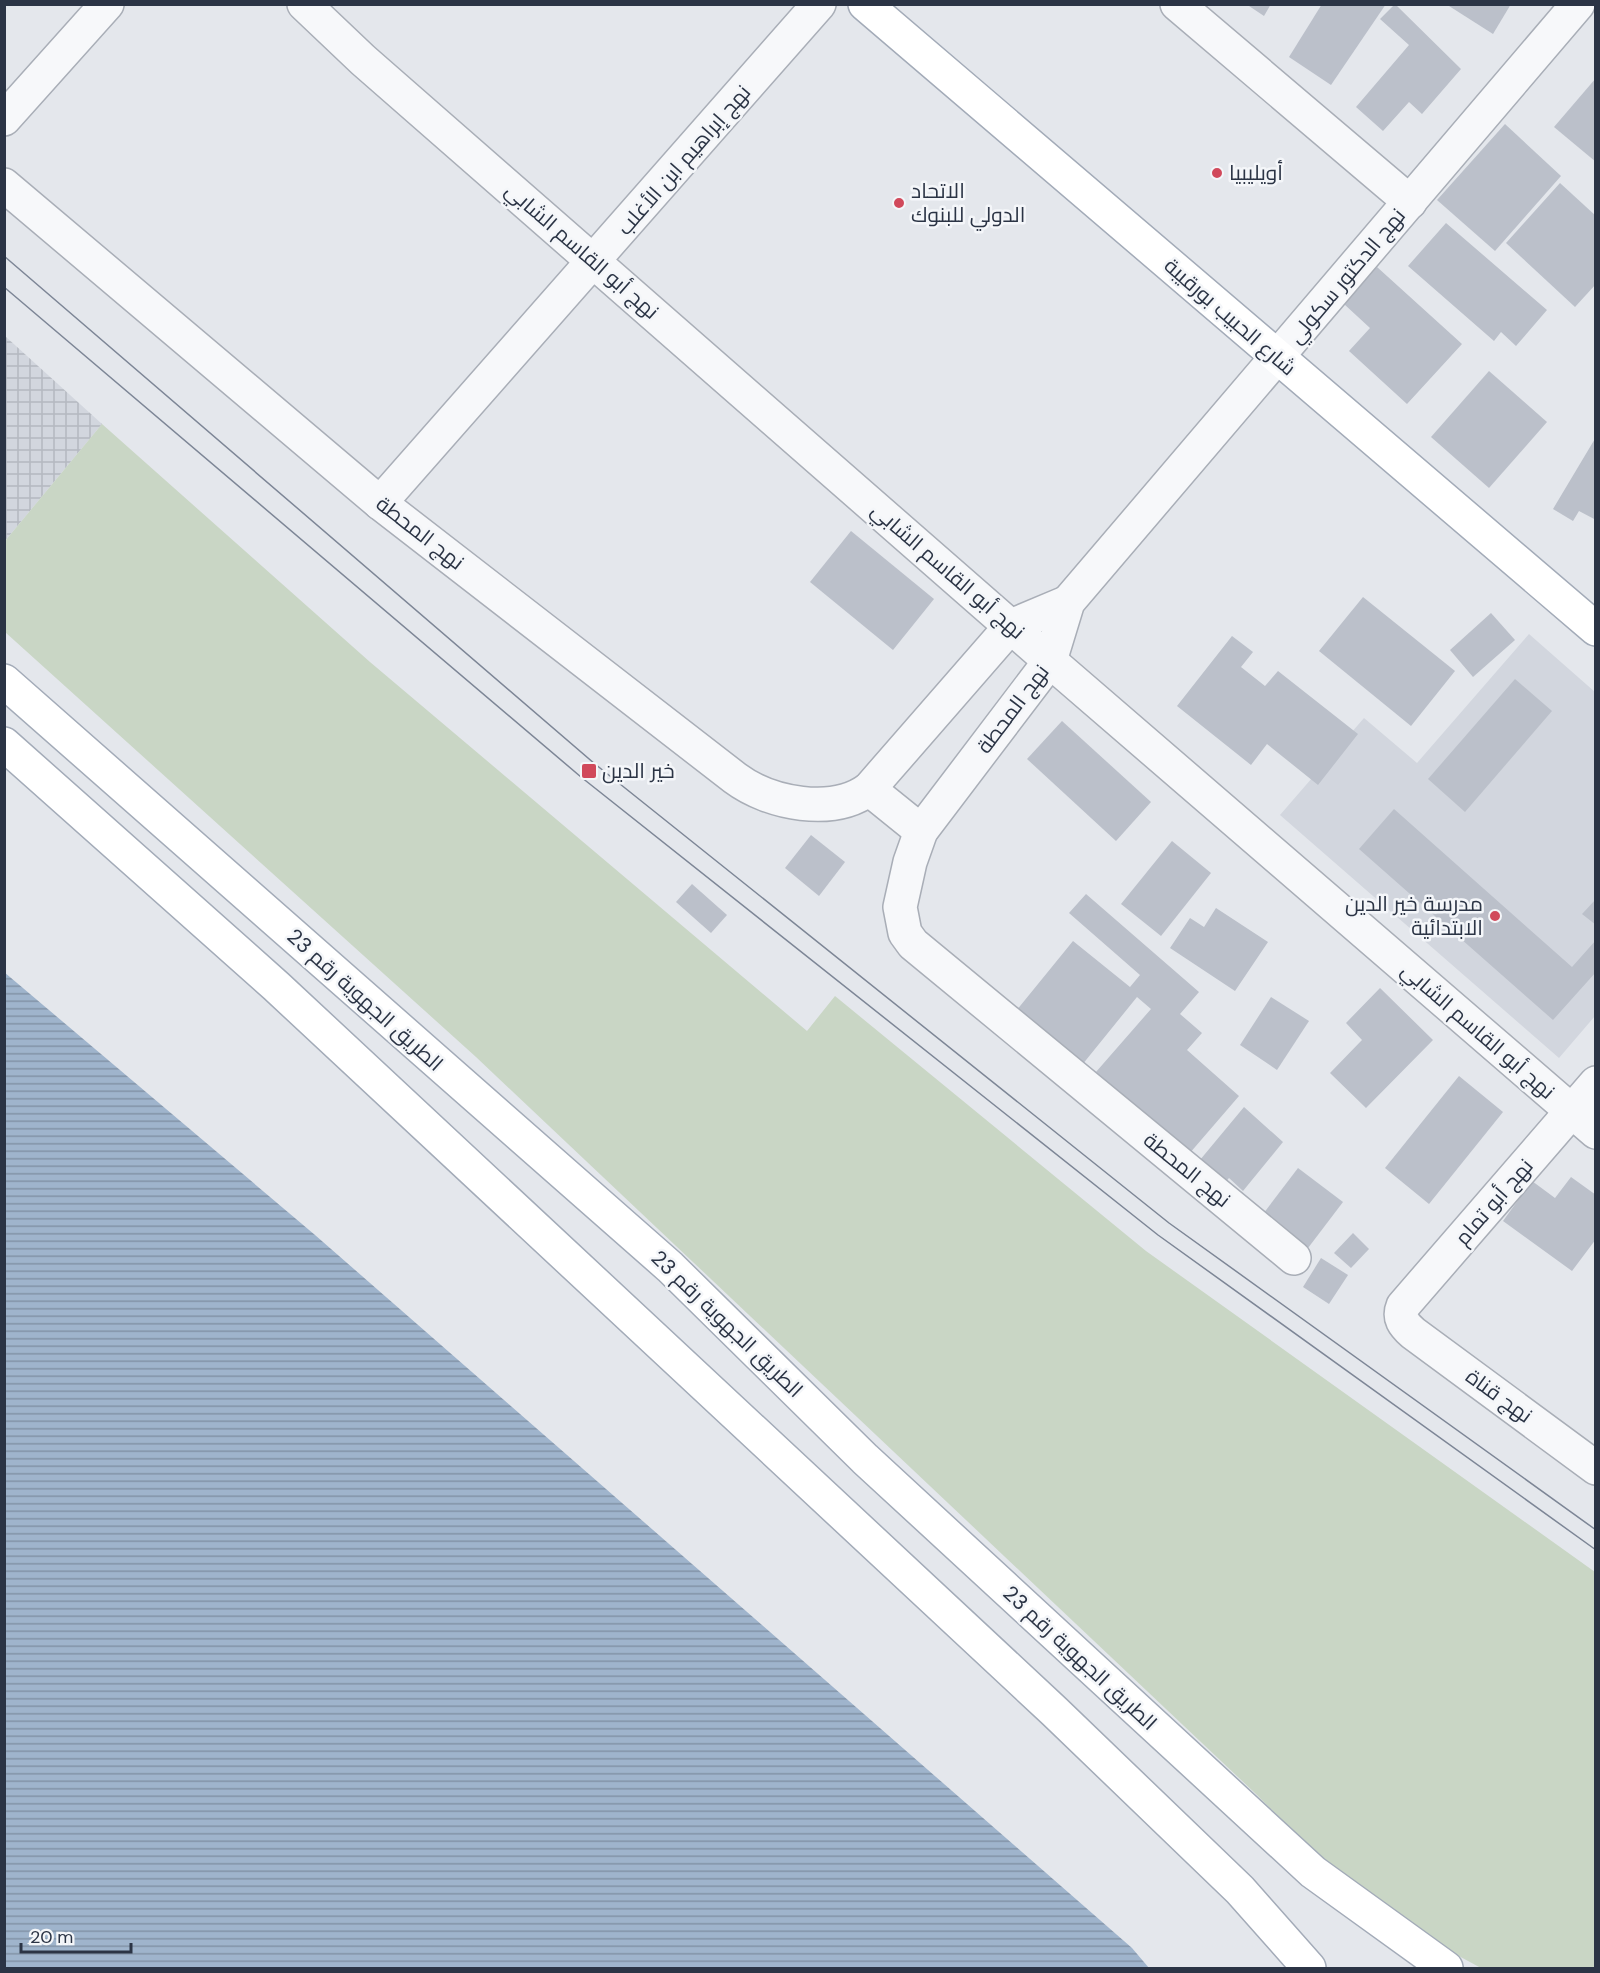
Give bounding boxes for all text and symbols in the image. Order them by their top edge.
street label: نهج إبراهيم ابن الأغلب [611,79,757,241]
place label: أويليبيا [1229,159,1283,187]
marker: أويليبيا [1210,166,1224,180]
street label: نهج أبو القاسم الشابي [498,176,665,327]
place label: الاتحاد الدولي للبنوك [911,177,1025,231]
marker: الاتحاد الدولي للبنوك [892,196,906,210]
street label: نهج الدكتور سكولي [1282,203,1413,351]
street label: شارع الحبيب بورقيبة [1158,252,1302,382]
street label: نهج المحطة [370,490,470,576]
street label: نهج أبو القاسم الشابي [864,496,1031,647]
street label: نهج المحطة [970,659,1056,759]
place label: خير الدين [602,757,675,785]
marker: خير الدين [580,762,598,780]
place label: مدرسة خير الدين الابتدائية [1345,890,1483,942]
marker: مدرسة خير الدين الابتدائية [1488,909,1502,923]
street label: الطريق الجهوية رقم 23 [281,922,449,1078]
street label: نهج أبو القاسم الشابي [1394,956,1561,1107]
street label: نهج المحطة [1138,1126,1236,1214]
street label: نهج أبو تمام [1449,1153,1539,1251]
street label: الطريق الجهوية رقم 23 [645,1244,809,1404]
street label: نهج قناة [1460,1362,1538,1430]
street label: الطريق الجهوية رقم 23 [997,1579,1163,1737]
scale bar [21,1916,130,1954]
text: 20 m [30,1925,73,1949]

